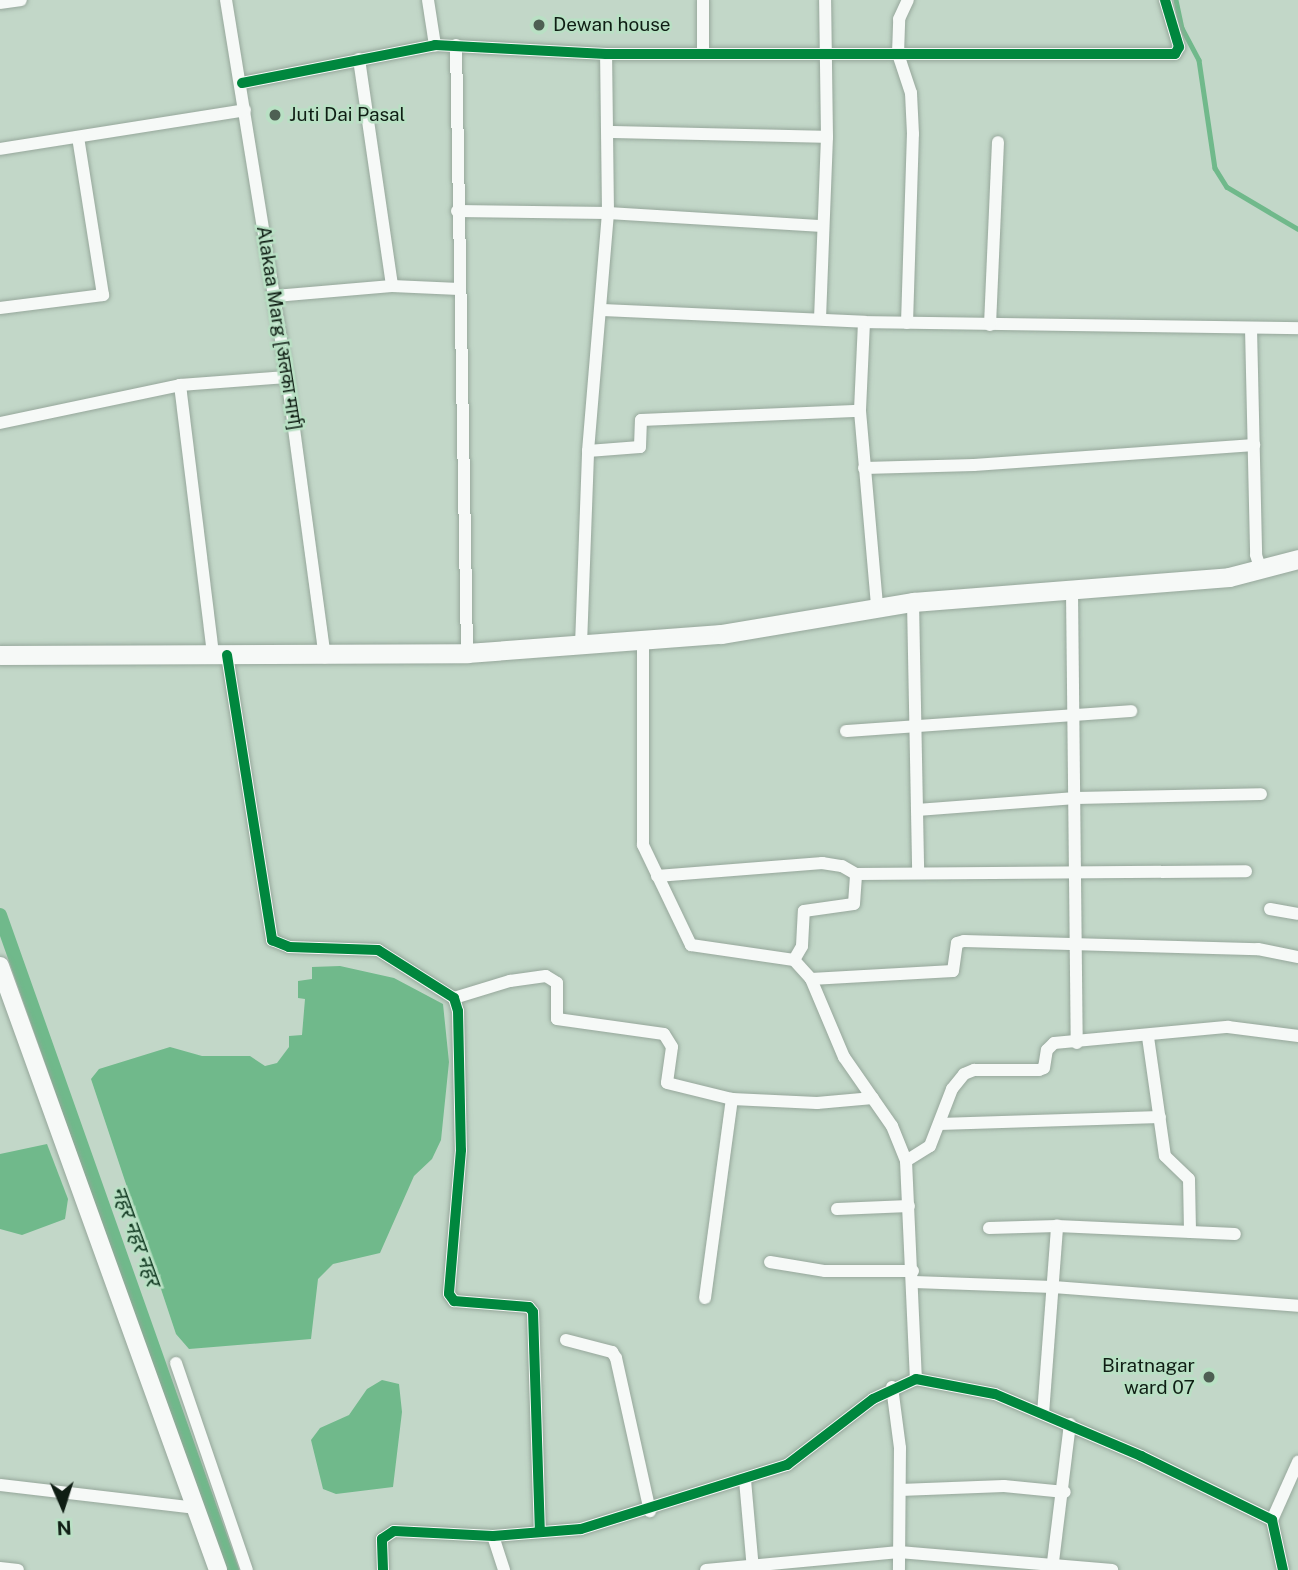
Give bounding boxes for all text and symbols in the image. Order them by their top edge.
place label: Dewan house [553,14,671,36]
marker: Dewan house [531,17,547,33]
place label: Juti Dai Pasal [289,104,405,126]
marker: Juti Dai Pasal [267,107,283,123]
street label: Alakaa Marg [अलका मार्ग] [252,224,306,432]
water label: नहर नहर नहर [106,1183,166,1289]
place label: Biratnagar ward 07 [1102,1355,1195,1399]
marker: Biratnagar ward 07 [1201,1369,1217,1385]
north arrow [28,1472,98,1542]
text: N [56,1517,72,1539]

